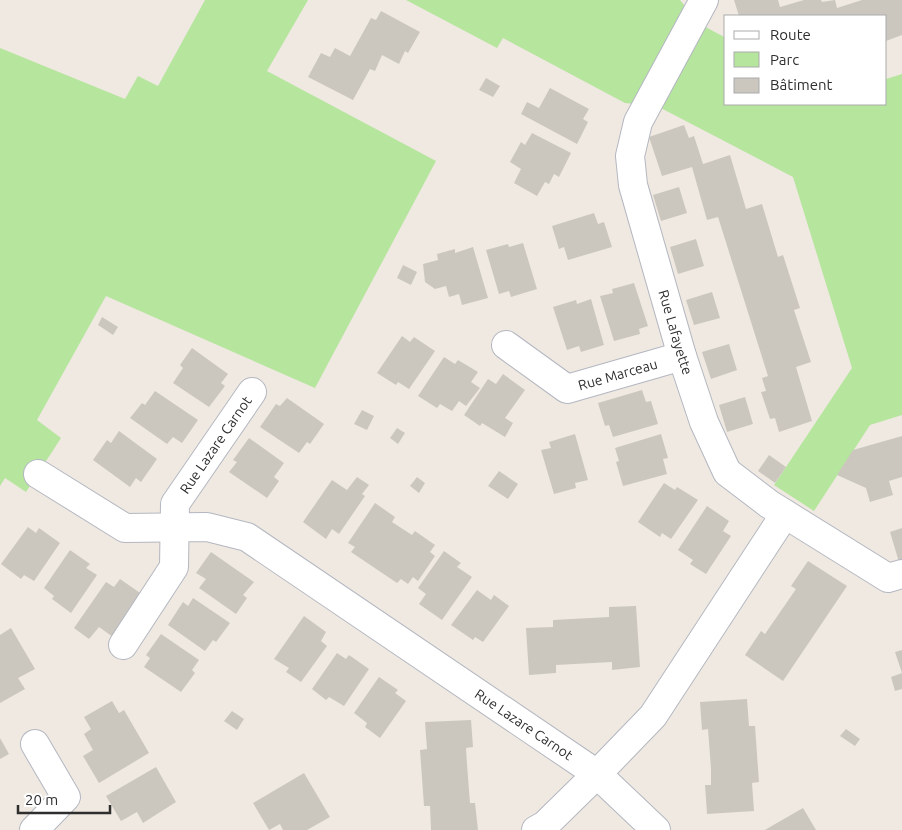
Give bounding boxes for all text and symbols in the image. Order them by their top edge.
legend [724,15,887,105]
text: Route [770,26,811,43]
text: Parc [770,51,799,68]
text: Bâtiment [770,76,833,93]
street label: Rue Lafayette [655,288,696,377]
street label: Rue Marceau [576,355,659,393]
street label: Rue Lazare Carnot [177,393,255,497]
street label: Rue Lazare Carnot [472,686,576,764]
scale bar [18,782,110,814]
text: 20 m [25,791,58,808]

